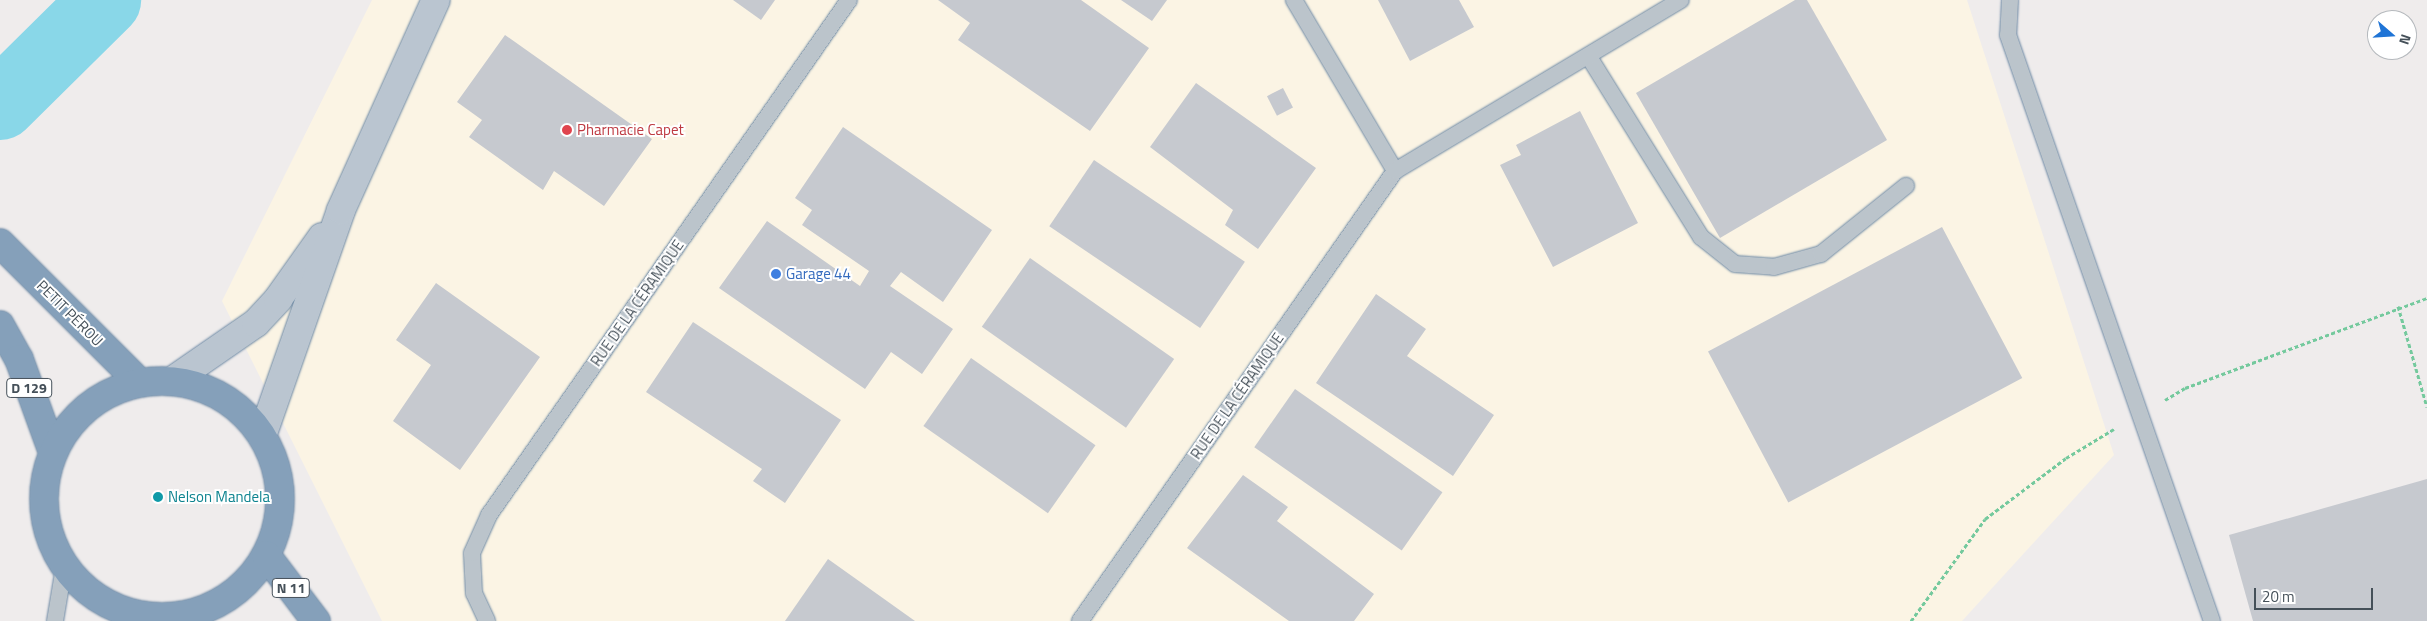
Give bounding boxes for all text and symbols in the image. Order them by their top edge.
north arrow [2367,10,2417,60]
text: N [2394,32,2417,48]
place label: Pharmacie Capet [577,121,684,139]
marker: Pharmacie Capet [561,124,573,136]
street label: RUE DE LA CÉRAMIQUE [587,236,687,370]
place label: Garage 44 [786,265,851,283]
marker: Garage 44 [770,268,782,280]
street label: PETIT PÉROU [33,276,107,350]
street label: RUE DE LA CÉRAMIQUE [1187,329,1287,463]
road number: D 129 [5,376,53,399]
place label: Nelson Mandela [168,488,270,506]
marker: Nelson Mandela [152,491,164,503]
road number: N 11 [271,576,311,600]
scale bar [2257,578,2376,610]
text: 20 m [2262,585,2295,608]

